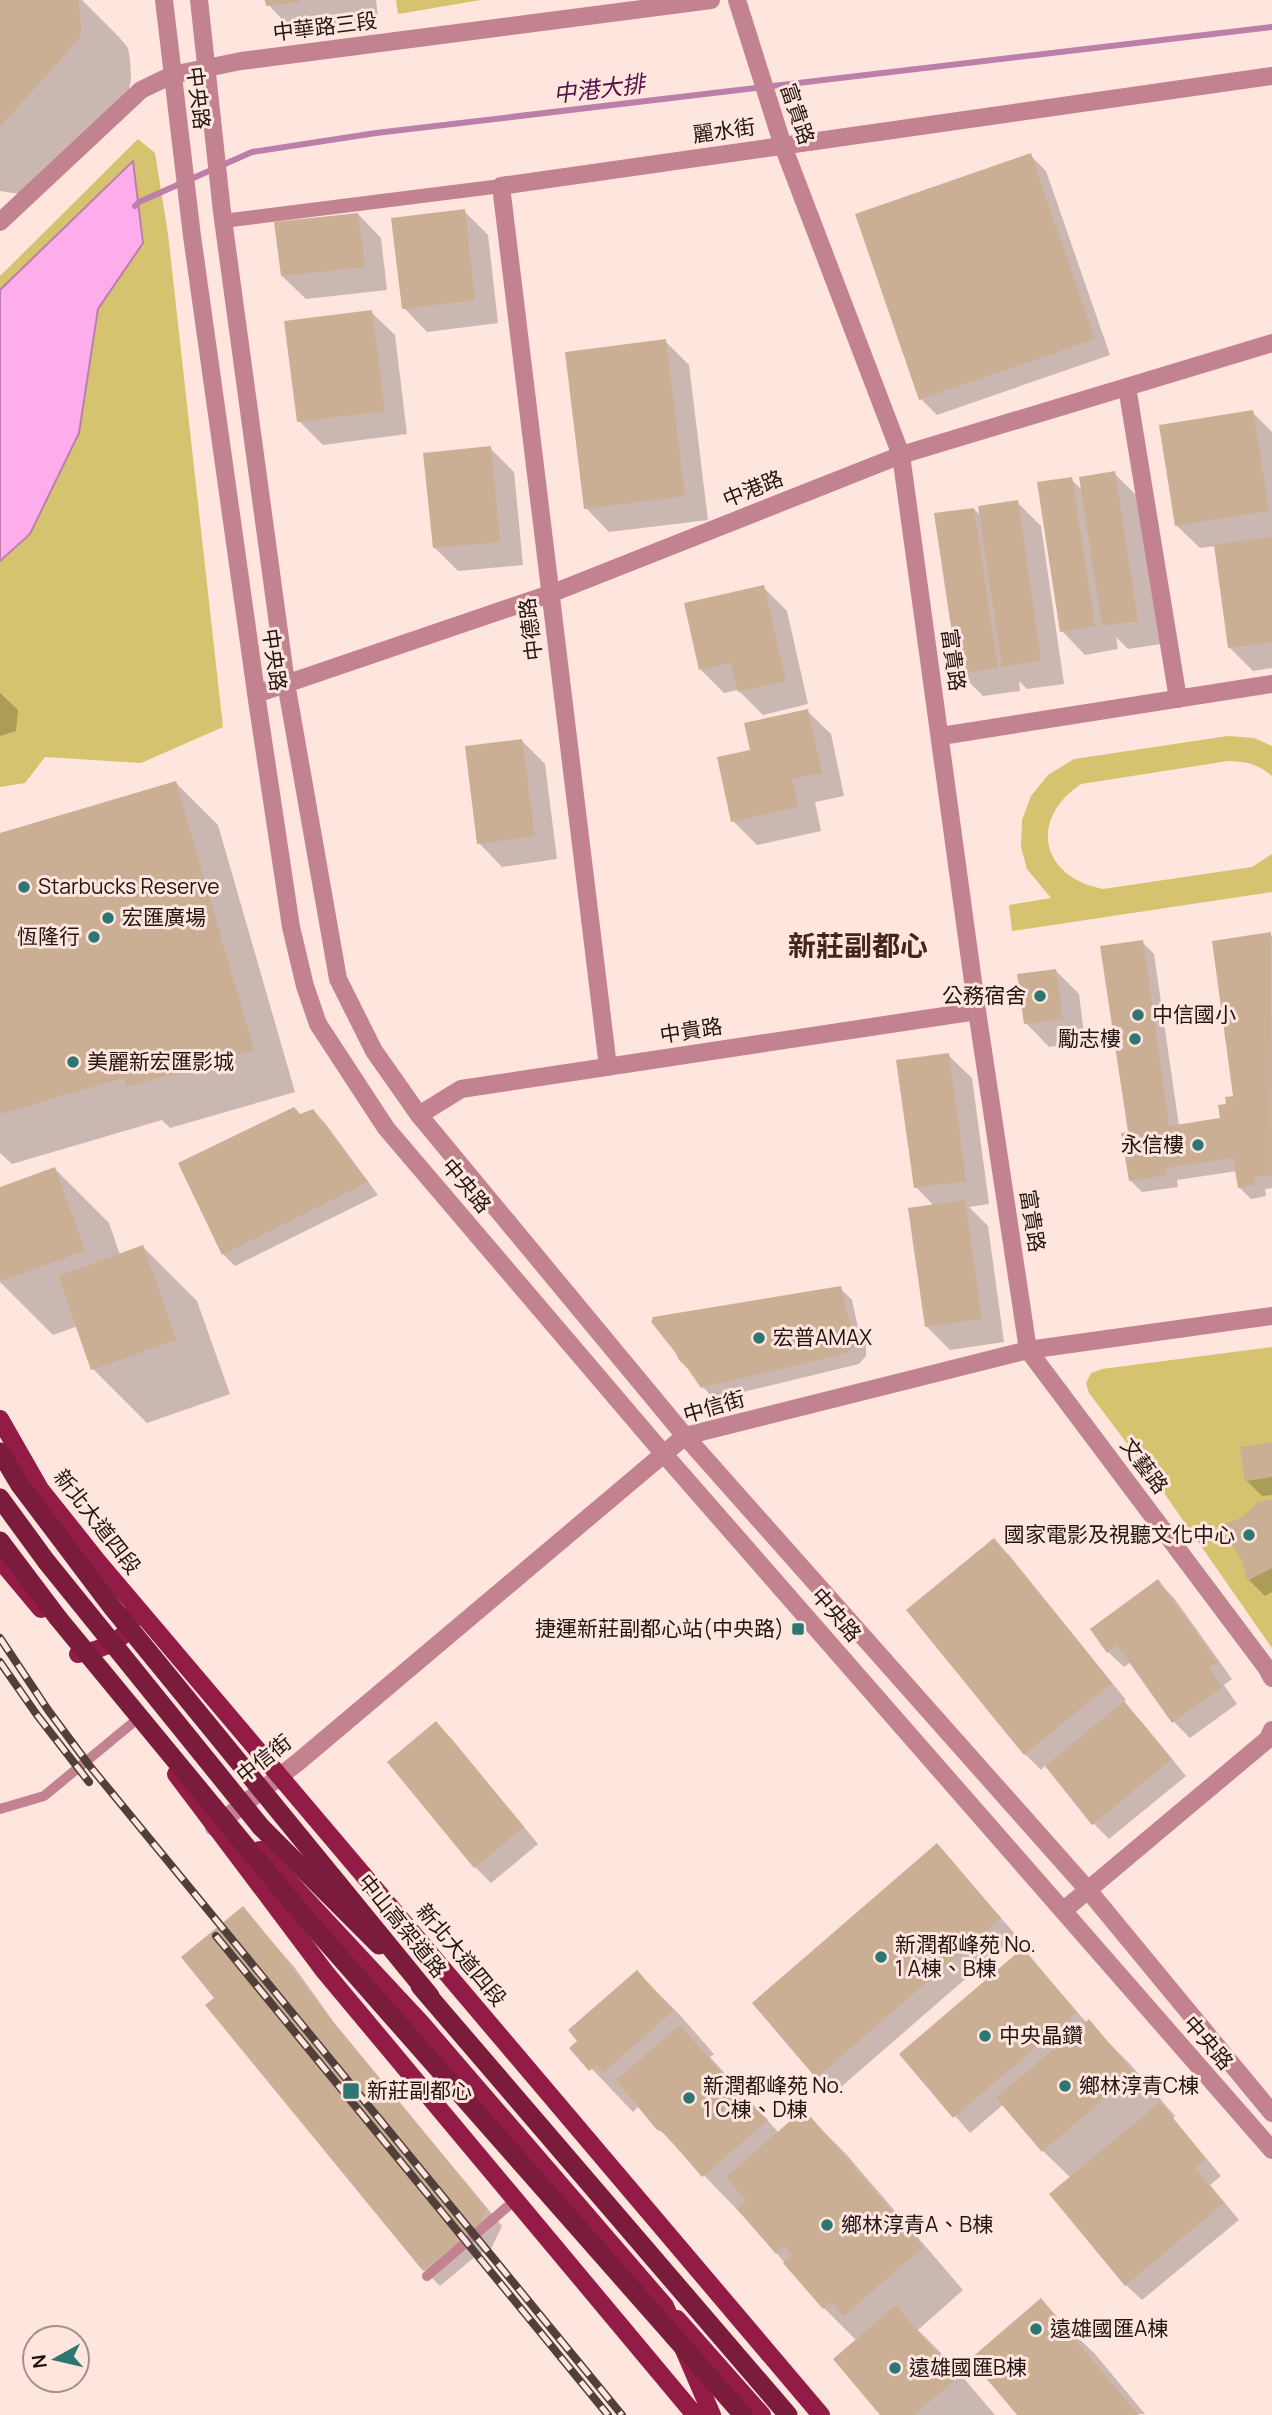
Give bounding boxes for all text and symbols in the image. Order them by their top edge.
street label: 中華路三段 [271,6,379,46]
street label: 中央路 [181,65,217,131]
water label: 中港大排 [551,66,649,109]
street label: 富貴路 [774,79,821,148]
street label: 麗水街 [691,112,757,148]
street label: 中港路 [718,463,787,513]
street label: 中德路 [512,596,548,662]
street label: 中央路 [257,627,293,693]
street label: 富貴路 [936,627,972,693]
place label: Starbucks Reserve [38,872,219,900]
marker: Starbucks Reserve [16,879,32,895]
place label: 宏匯廣場 [122,903,206,931]
marker: 宏匯廣場 [100,910,116,926]
place label: 恆隆行 [17,922,80,950]
district label: 新莊副都心 [788,926,928,964]
marker: 恆隆行 [86,929,102,945]
place label: 公務宿舍 [942,981,1026,1009]
marker: 公務宿舍 [1032,988,1048,1004]
place label: 中信國小 [1152,1000,1236,1028]
marker: 中信國小 [1130,1007,1146,1023]
street label: 中貴路 [658,1011,724,1049]
place label: 勵志樓 [1058,1024,1121,1052]
marker: 勵志樓 [1127,1031,1143,1047]
place label: 美麗新宏匯影城 [87,1047,234,1075]
marker: 美麗新宏匯影城 [65,1054,81,1070]
place label: 永信樓 [1121,1130,1184,1158]
marker: 永信樓 [1190,1137,1206,1153]
street label: 中央路 [436,1152,498,1218]
street label: 富貴路 [1014,1188,1052,1254]
place label: 宏普AMAX [773,1323,872,1351]
marker: 宏普AMAX [751,1330,767,1346]
street label: 中信街 [680,1384,748,1428]
street label: 文藝路 [1115,1432,1175,1499]
street label: 新北大道四段 [48,1463,148,1580]
place label: 國家電影及視聽文化中心 [1004,1520,1235,1548]
marker: 國家電影及視聽文化中心 [1241,1527,1257,1543]
street label: 中央路 [806,1581,868,1647]
place label: 捷運新莊副都心站(中央路) [535,1614,784,1642]
marker: 捷運新莊副都心站(中央路) [790,1621,806,1637]
street label: 中信街 [230,1728,297,1789]
street label: 中山高架道路 [352,1868,453,1983]
street label: 新北大道四段 [411,1897,513,2012]
place label: 新潤都峰苑 No. 1 A棟、B棟 [895,1930,1036,1982]
marker: 新潤都峰苑 No. 1 A棟、B棟 [873,1949,889,1965]
street label: 中央路 [1178,2009,1240,2075]
place label: 中央晶鑽 [999,2021,1083,2049]
marker: 中央晶鑽 [977,2028,993,2044]
place label: 新潤都峰苑 No. 1 C棟、D棟 [703,2071,844,2123]
place label: 鄉林淳青C棟 [1079,2071,1199,2099]
place label: 新莊副都心 [367,2076,472,2104]
marker: 鄉林淳青C棟 [1057,2078,1073,2094]
marker: 新莊副都心 [341,2081,361,2101]
marker: 新潤都峰苑 No. 1 C棟、D棟 [681,2090,697,2106]
place label: 鄉林淳青A、B棟 [841,2210,993,2238]
marker: 鄉林淳青A、B棟 [819,2217,835,2233]
place label: 遠雄國匯A棟 [1050,2314,1168,2342]
marker: 遠雄國匯A棟 [1028,2321,1044,2337]
north arrow [21,2324,91,2394]
text: N [25,2353,53,2370]
place label: 遠雄國匯B棟 [909,2353,1027,2381]
marker: 遠雄國匯B棟 [887,2360,903,2376]

